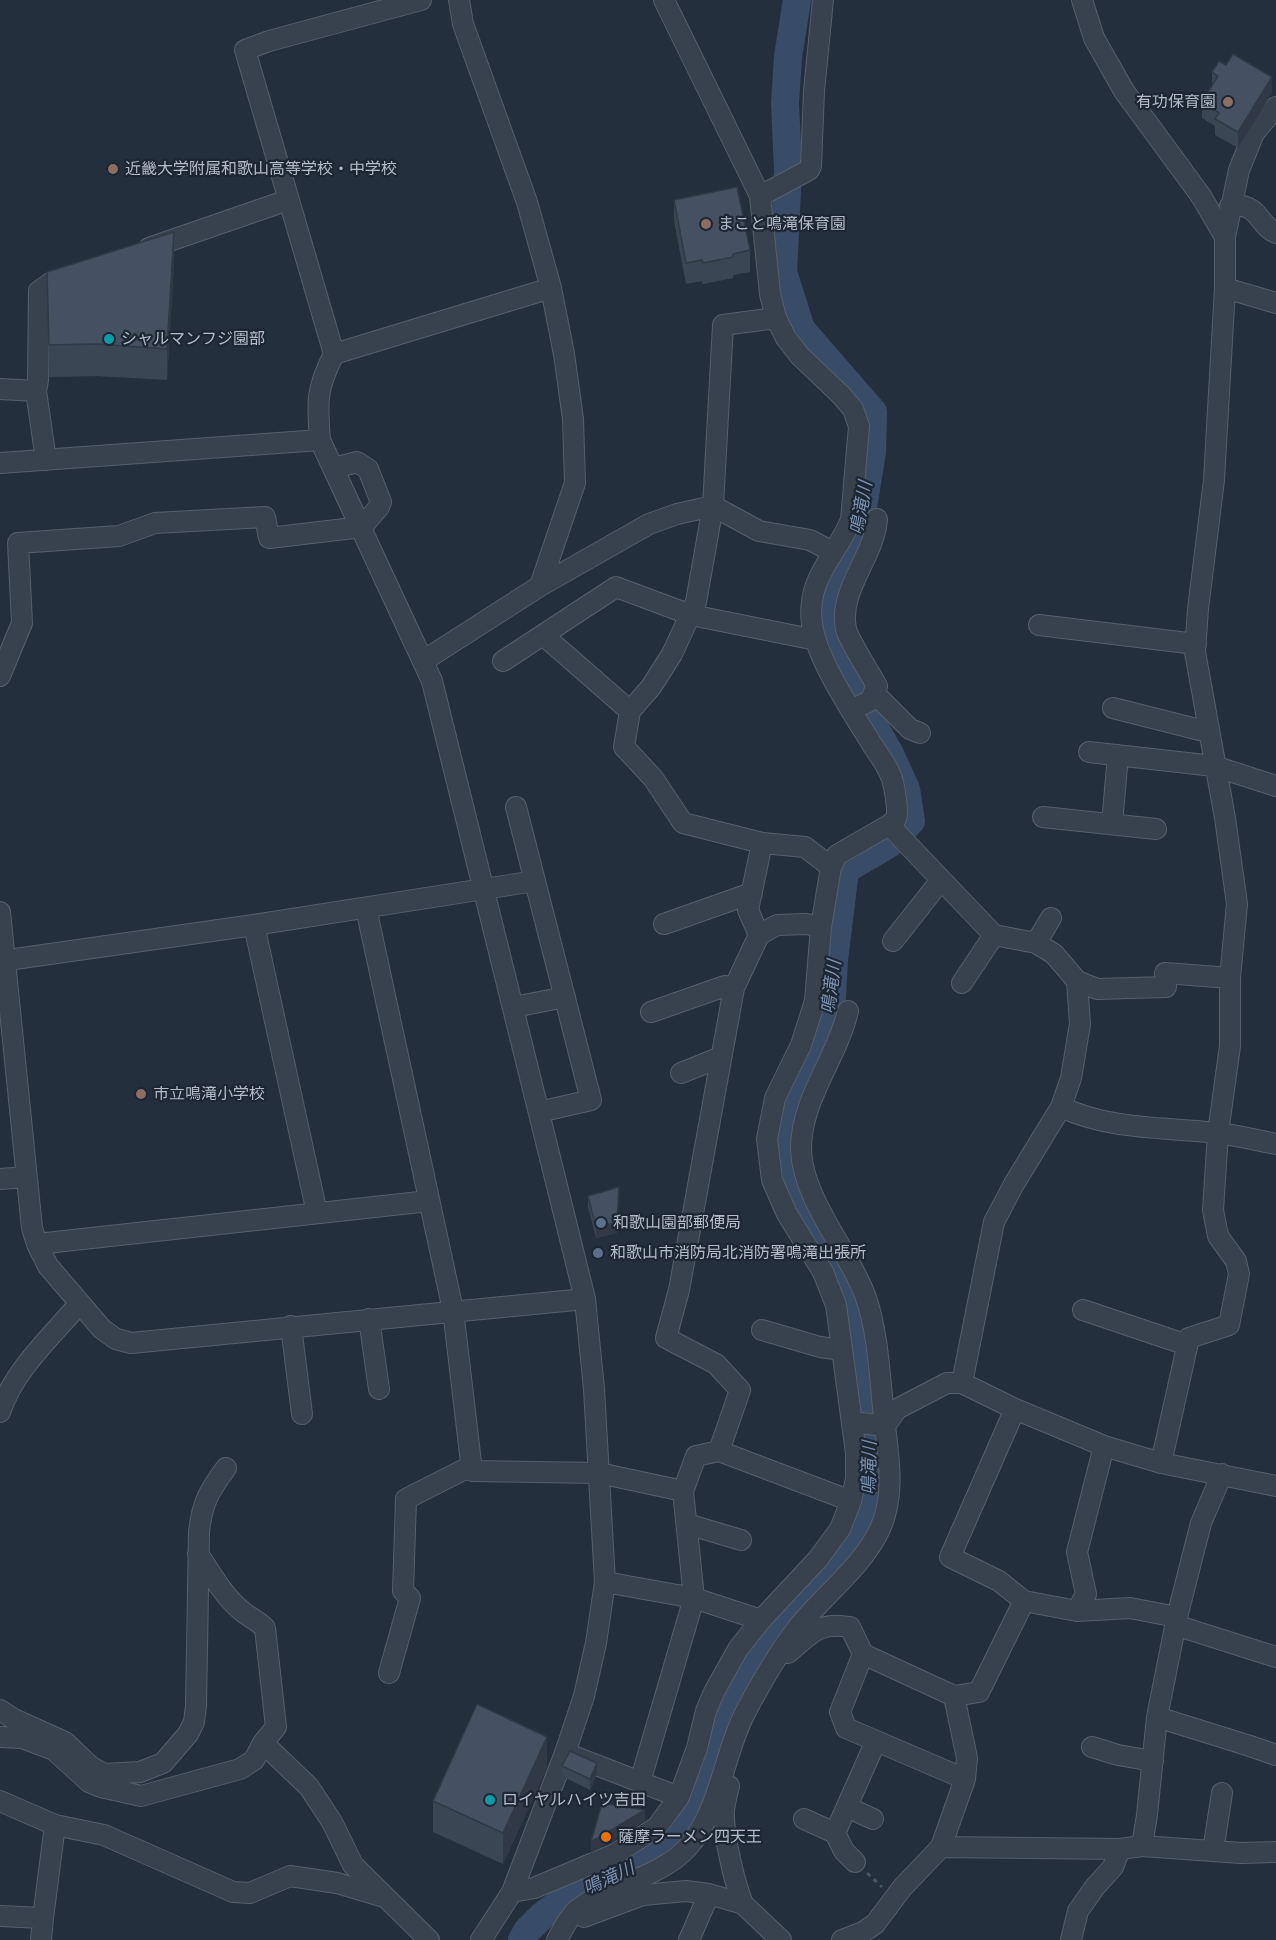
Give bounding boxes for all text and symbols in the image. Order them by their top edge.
place label: 有功保育園 [1136,92,1216,112]
marker: 有功保育園 [1221,95,1235,109]
place label: 近畿大学附属和歌山高等学校・中学校 [125,159,397,179]
marker: 近畿大学附属和歌山高等学校・中学校 [106,162,120,176]
place label: まこと鳴滝保育園 [718,214,846,234]
marker: まこと鳴滝保育園 [699,217,713,231]
place label: シャルマンフジ園部 [121,329,265,349]
marker: シャルマンフジ園部 [102,332,116,346]
water label: 鳴滝川 [847,480,877,536]
water label: 鳴滝川 [818,959,846,1015]
place label: 市立鳴滝小学校 [153,1084,265,1104]
marker: 市立鳴滝小学校 [134,1087,148,1101]
place label: 和歌山園部郵便局 [613,1213,741,1233]
marker: 和歌山園部郵便局 [594,1216,608,1230]
place label: 和歌山市消防局北消防署鳴滝出張所 [610,1243,866,1263]
marker: 和歌山市消防局北消防署鳴滝出張所 [591,1246,605,1260]
water label: 鳴滝川 [859,1441,881,1495]
place label: ロイヤルハイツ吉田 [502,1790,646,1810]
marker: ロイヤルハイツ吉田 [483,1793,497,1807]
place label: 薩摩ラーメン四天王 [618,1827,762,1847]
marker: 薩摩ラーメン四天王 [599,1830,613,1844]
water label: 鳴滝川 [580,1858,638,1900]

